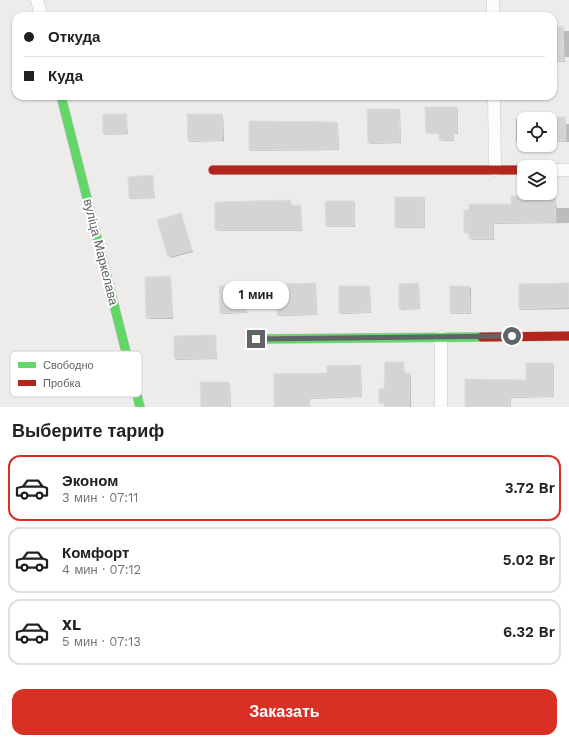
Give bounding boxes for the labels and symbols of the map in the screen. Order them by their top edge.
street label: вуліца Маркелава [81,197,122,308]
callout: 1 мин [223,281,289,309]
route start [503,327,521,345]
route end [247,330,265,348]
legend [10,351,142,397]
text: Свободно [43,359,94,372]
text: Пробка [43,377,81,390]

